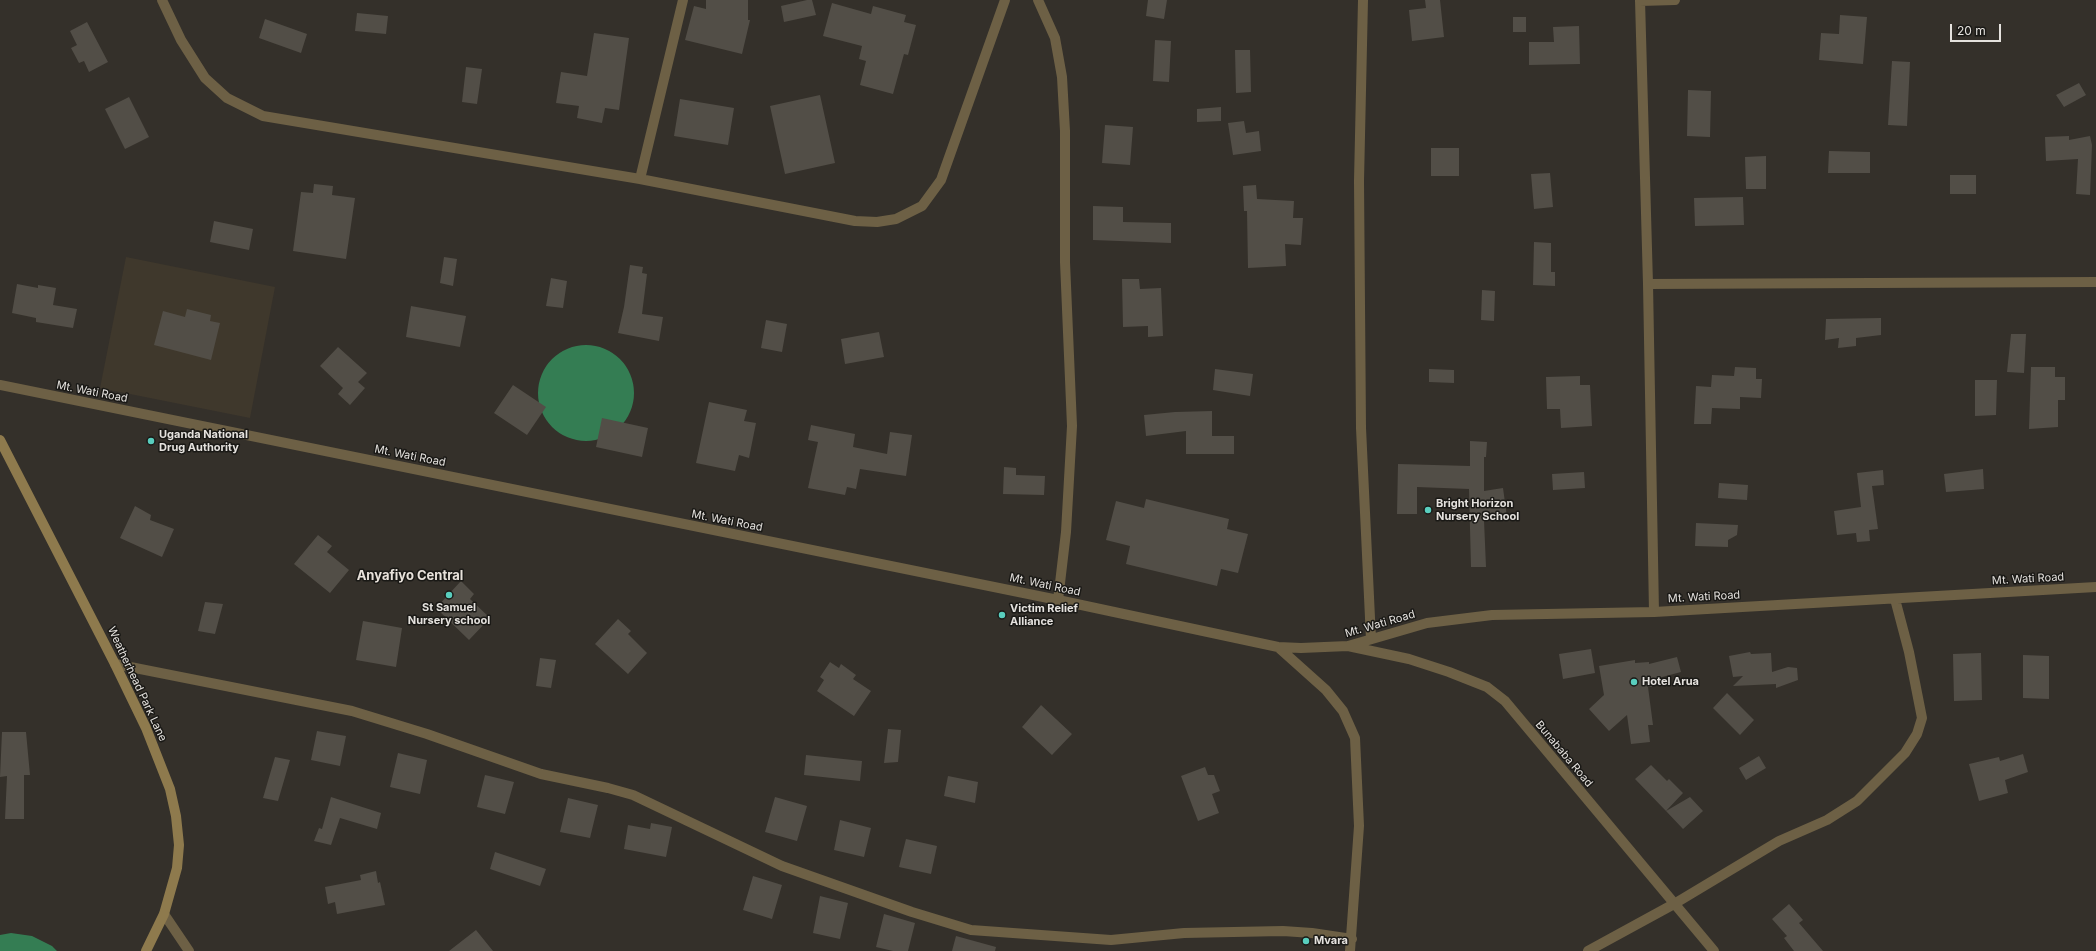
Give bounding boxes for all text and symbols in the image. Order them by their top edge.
scale bar [1952,16,2003,42]
text: 20 m [1957,23,1986,38]
street label: Mt. Wati Road [55,379,129,405]
place label: Uganda National Drug Authority [159,428,248,454]
marker: Uganda National Drug Authority [146,436,156,446]
street label: Mt. Wati Road [373,443,447,469]
place label: Bright Horizon Nursery School [1436,497,1519,523]
marker: Bright Horizon Nursery School [1423,505,1433,515]
street label: Mt. Wati Road [690,508,764,534]
district label: Anyafiyo Central [357,568,463,584]
street label: Mt. Wati Road [1008,571,1082,599]
street label: Mt. Wati Road [1992,571,2064,587]
street label: Mt. Wati Road [1668,589,1740,605]
marker: St Samuel Nursery school [444,590,454,600]
place label: St Samuel Nursery school [408,601,490,627]
place label: Victim Relief Alliance [1010,602,1078,628]
street label: Mt. Wati Road [1343,608,1417,640]
marker: Victim Relief Alliance [997,610,1007,620]
street label: Weatherhead Park Lane [105,625,169,743]
place label: Hotel Arua [1642,675,1699,689]
marker: Hotel Arua [1629,677,1639,687]
street label: Bunababa Road [1533,718,1595,790]
place label: Mvara [1314,934,1348,948]
marker: Mvara [1301,936,1311,946]

